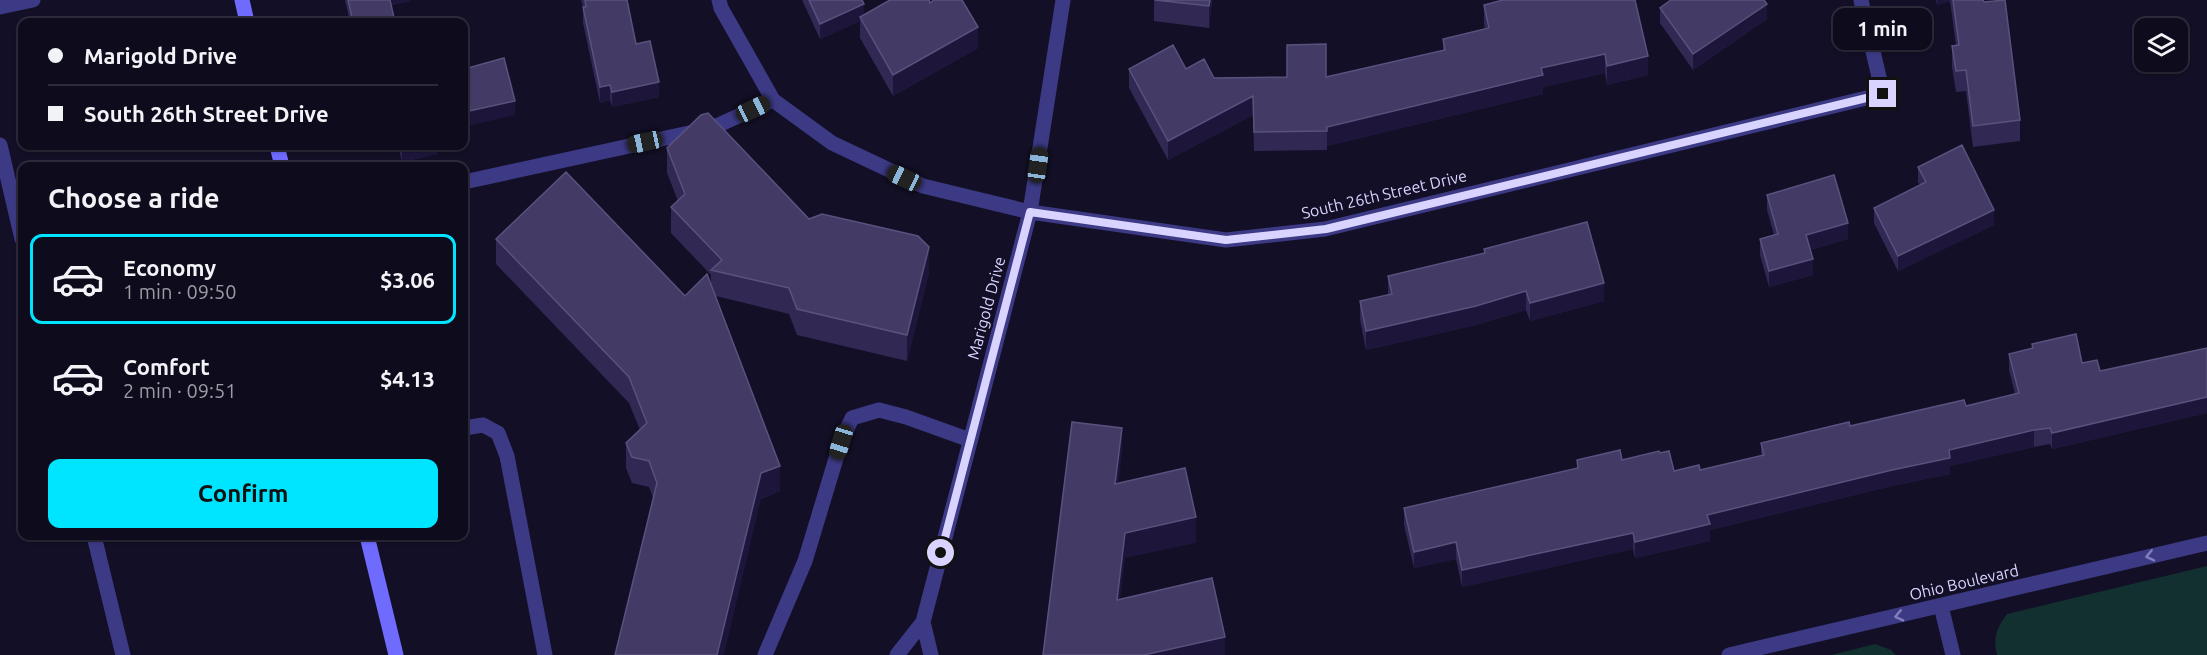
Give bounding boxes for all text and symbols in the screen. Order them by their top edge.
callout: 1 min [1834,7,1932,49]
text: 1 min [1857,17,1908,40]
map controls [2134,18,2188,72]
button: layers [2134,18,2188,72]
text: Marigold Drive [84,43,237,68]
route end [1869,80,1896,107]
car [733,93,773,125]
text: South 26th Street Drive [84,101,329,126]
car [626,129,664,155]
car [1027,146,1049,184]
car [884,162,924,194]
street label: South 26th Street Drive [1300,166,1468,222]
text: Choose a ride [48,183,220,213]
icon: car [51,252,105,306]
text: Economy [123,255,216,280]
street label: Marigold Drive [964,255,1008,361]
text: $3.06 [380,267,435,292]
text: 1 min · 09:50 [123,280,237,303]
icon: car [51,351,105,405]
text: Comfort [123,354,210,379]
text: $4.13 [380,366,435,391]
text: 2 min · 09:51 [123,379,237,402]
car [827,422,855,462]
button: Confirm [48,459,438,528]
route start [927,539,954,566]
one-way arrow [2145,549,2155,562]
street label: Ohio Boulevard [1908,561,2020,603]
one-way arrow [1894,608,1904,621]

